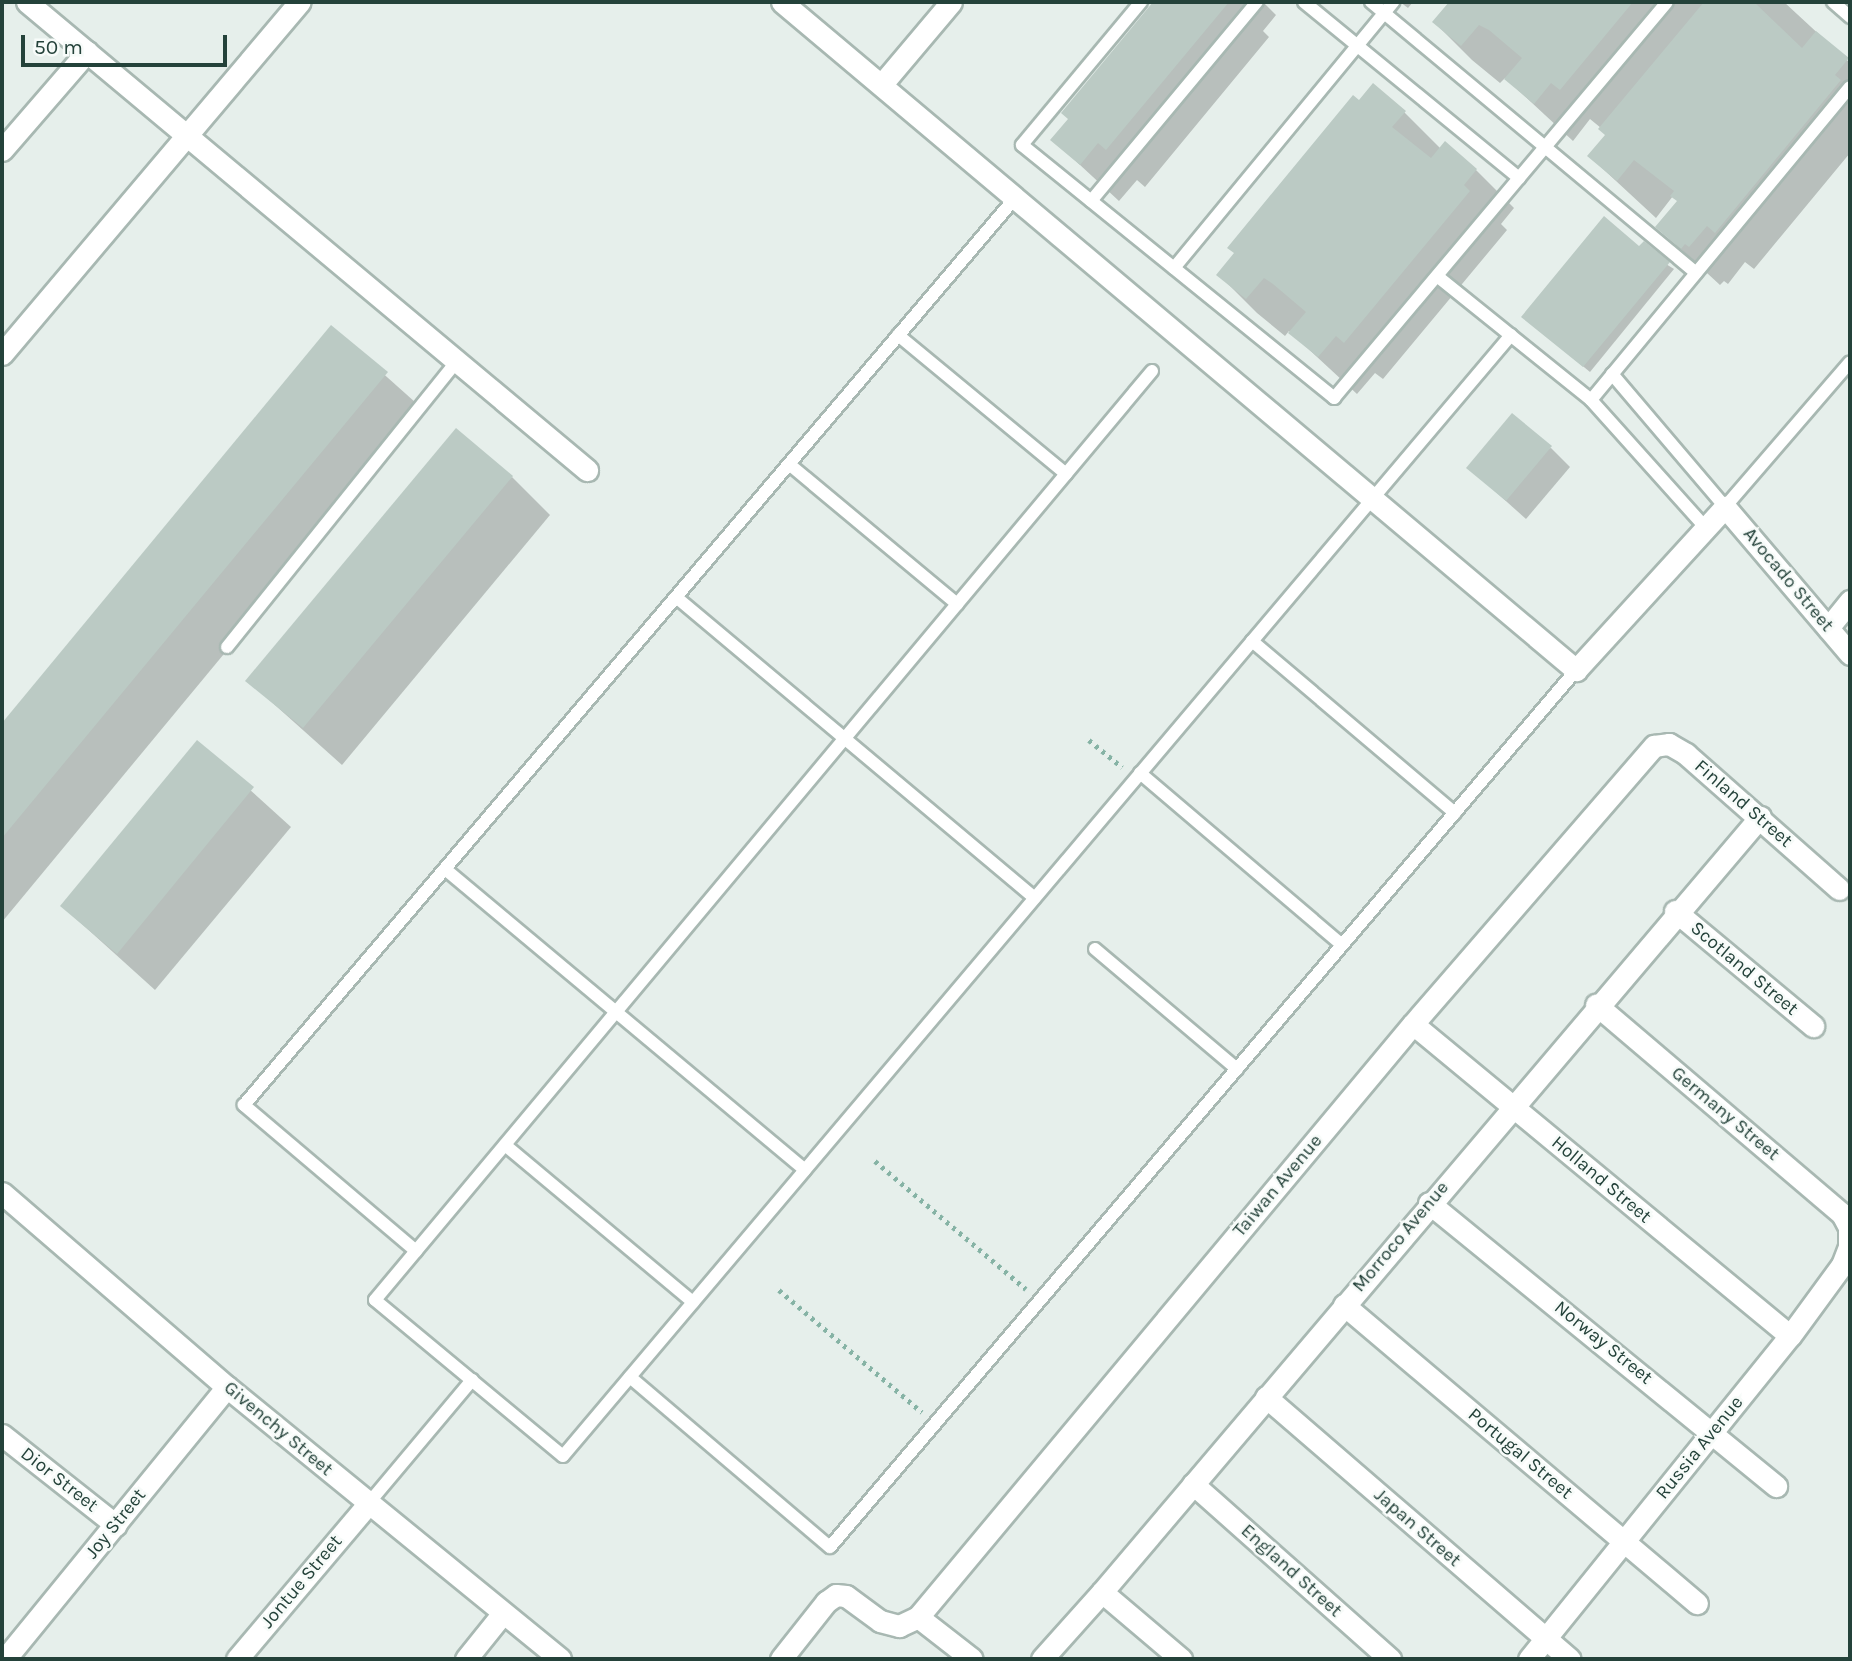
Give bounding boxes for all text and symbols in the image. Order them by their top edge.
scale bar [24,21,231,65]
text: 50 m [34,35,83,59]
street label: Avocado Street [1738,523,1838,637]
street label: Finland Street [1689,755,1797,853]
street label: Scotland Street [1685,917,1803,1021]
street label: Germany Street [1666,1062,1784,1166]
street label: Taiwan Avenue [1229,1130,1327,1242]
street label: Holland Street [1546,1132,1656,1228]
street label: Morroco Avenue [1348,1177,1454,1297]
street label: Norway Street [1549,1296,1657,1390]
street label: Givenchy Street [219,1377,337,1481]
street label: Russia Avenue [1651,1392,1749,1504]
street label: Portugal Street [1463,1404,1577,1504]
street label: Dior Street [16,1443,102,1517]
street label: Joy Street [81,1484,151,1564]
street label: Japan Street [1369,1484,1465,1572]
street label: England Street [1236,1520,1346,1622]
street label: Jontue Street [256,1531,348,1633]

